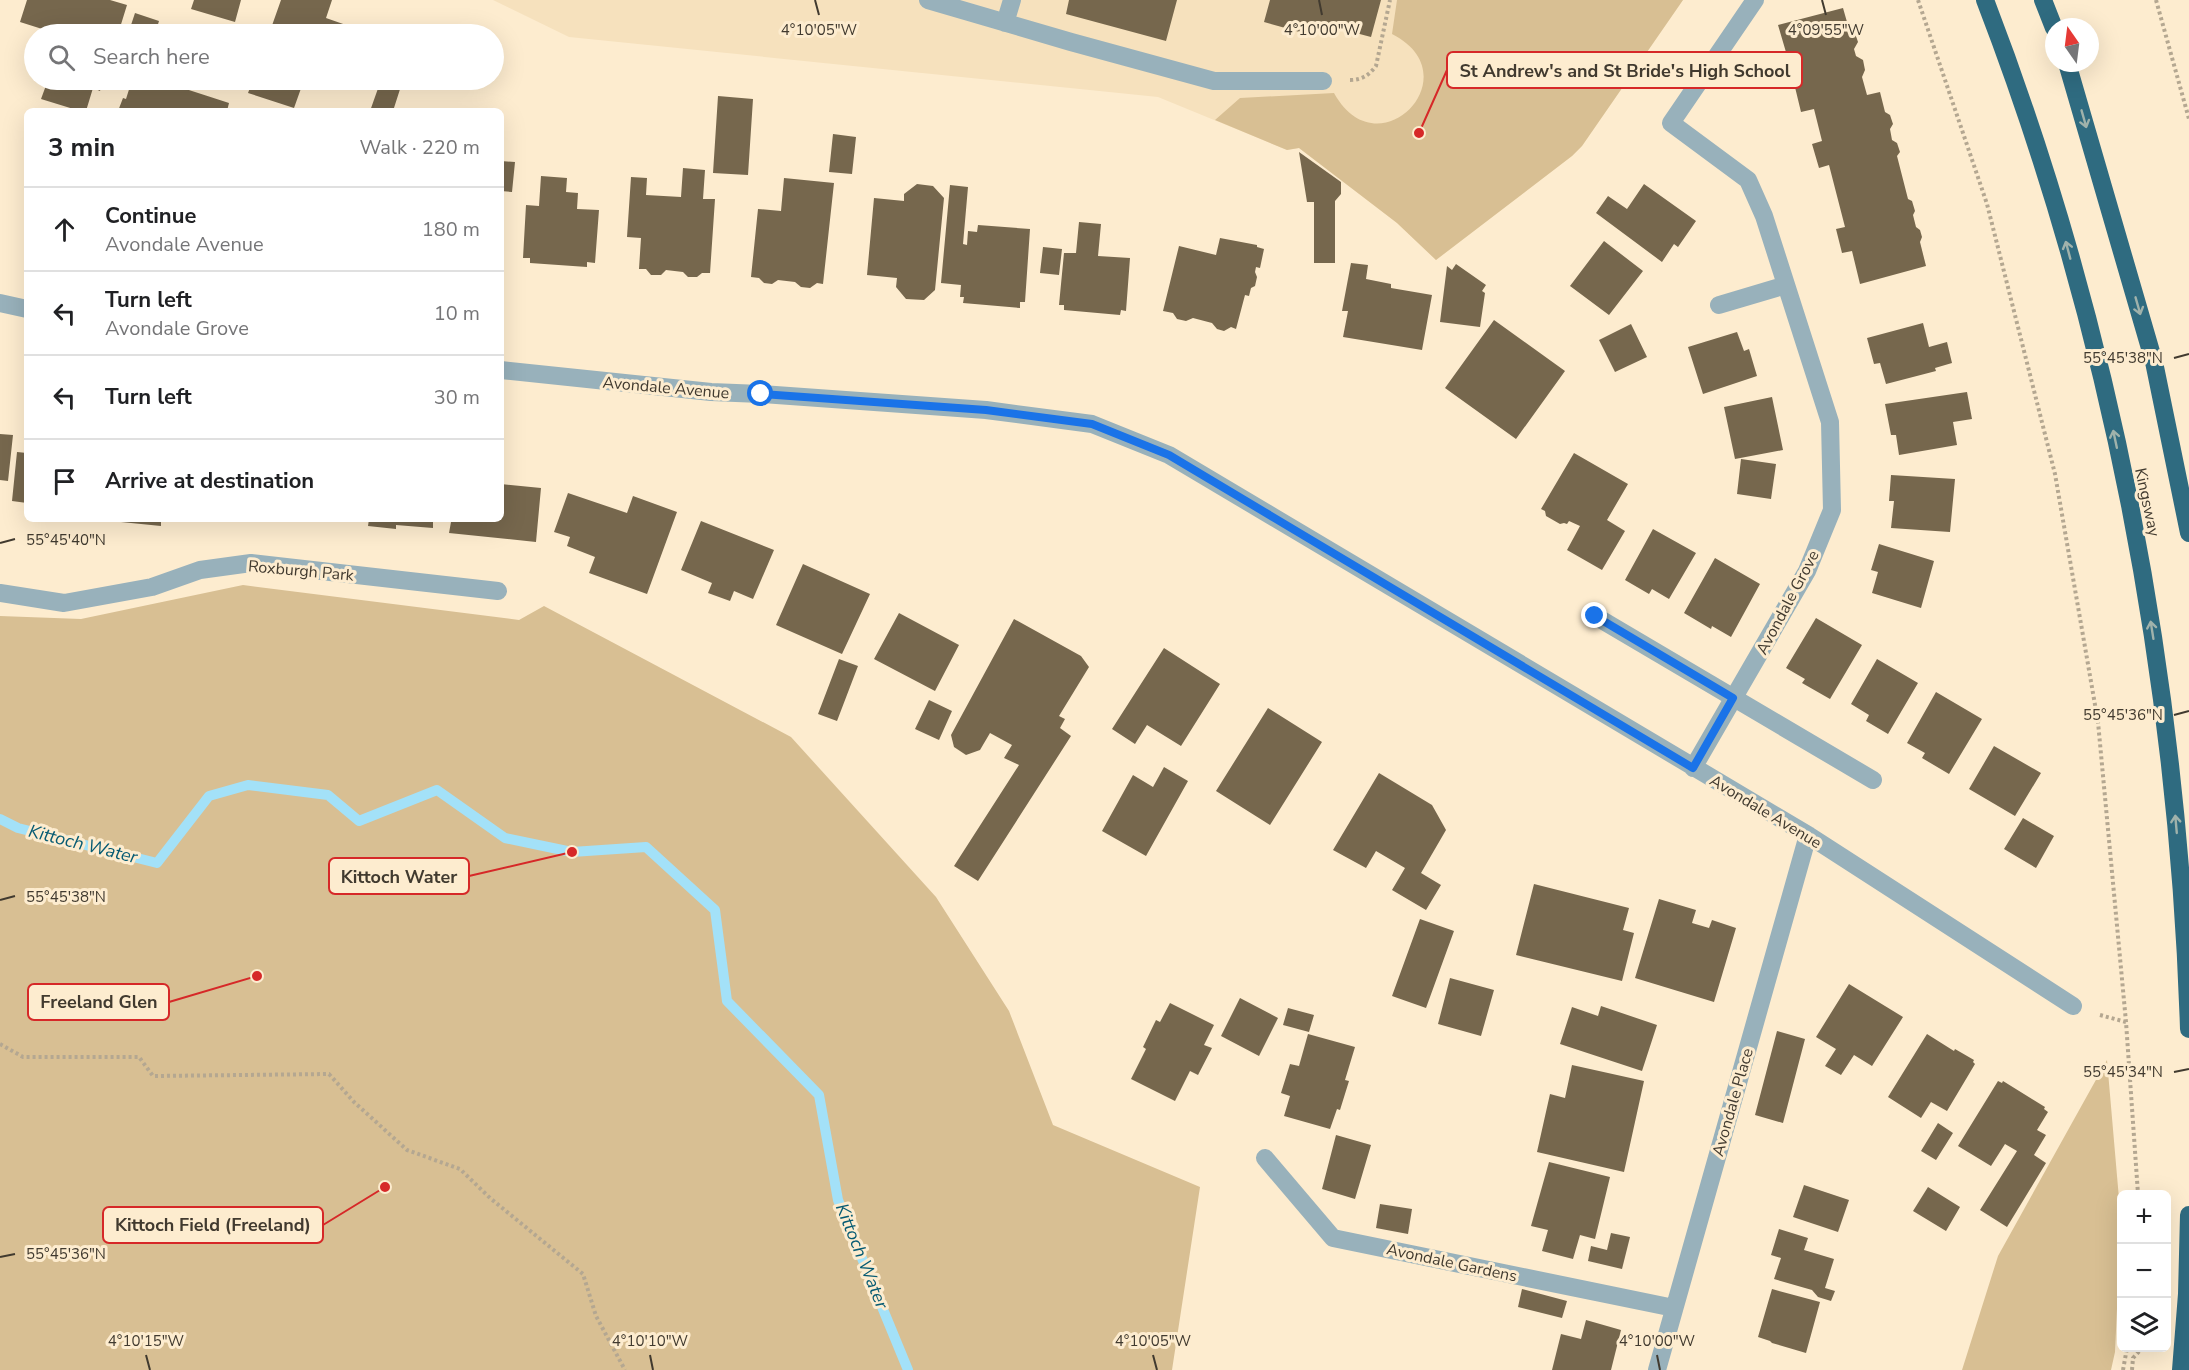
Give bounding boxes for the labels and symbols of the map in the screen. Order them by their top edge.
north arrow [2045,18,2099,72]
text: 4°10'05"W [781,20,858,40]
text: 4°10'00"W [1284,20,1361,40]
text: 4°09'55"W [1788,20,1865,40]
callout: St Andrew's and St Bride's High School [1447,52,1802,88]
text: St Andrew's and St Bride's High School [1460,59,1791,83]
one-way arrow [2079,109,2091,128]
one-way arrow [2062,241,2073,260]
one-way arrow [2133,296,2144,315]
text: 55°45'38"N [2083,348,2163,368]
street label: Avondale Avenue [602,372,730,404]
route start [747,380,773,406]
one-way arrow [2109,430,2121,449]
street label: Kingsway [2129,466,2165,539]
text: 55°45'40"N [26,530,106,550]
street label: Avondale Grove [1751,546,1825,658]
street label: Roxburgh Park [247,555,356,587]
route end [1581,602,1607,628]
one-way arrow [2147,621,2158,641]
text: 55°45'36"N [2083,705,2163,725]
street label: Avondale Avenue [1705,770,1826,854]
one-way arrow [2170,814,2181,834]
water label: Kittoch Water [26,819,141,869]
callout: Kittoch Water [329,858,469,894]
text: Kittoch Water [341,865,457,889]
text: 55°45'38"N [26,887,106,907]
callout: Freeland Glen [28,984,169,1020]
text: Freeland Glen [40,990,158,1014]
street label: Avondale Place [1707,1046,1759,1159]
text: 55°45'34"N [2083,1062,2163,1082]
water label: Kittoch Water [830,1200,894,1313]
callout: Kittoch Field (Freeland) [103,1207,323,1243]
text: Kittoch Field (Freeland) [115,1213,311,1237]
street label: Avondale Gardens [1385,1238,1519,1288]
text: 55°45'36"N [26,1244,106,1264]
text: 4°10'15"W [108,1331,185,1351]
text: 4°10'10"W [612,1331,689,1351]
text: 4°10'05"W [1115,1331,1192,1351]
text: 4°10'00"W [1619,1331,1696,1351]

